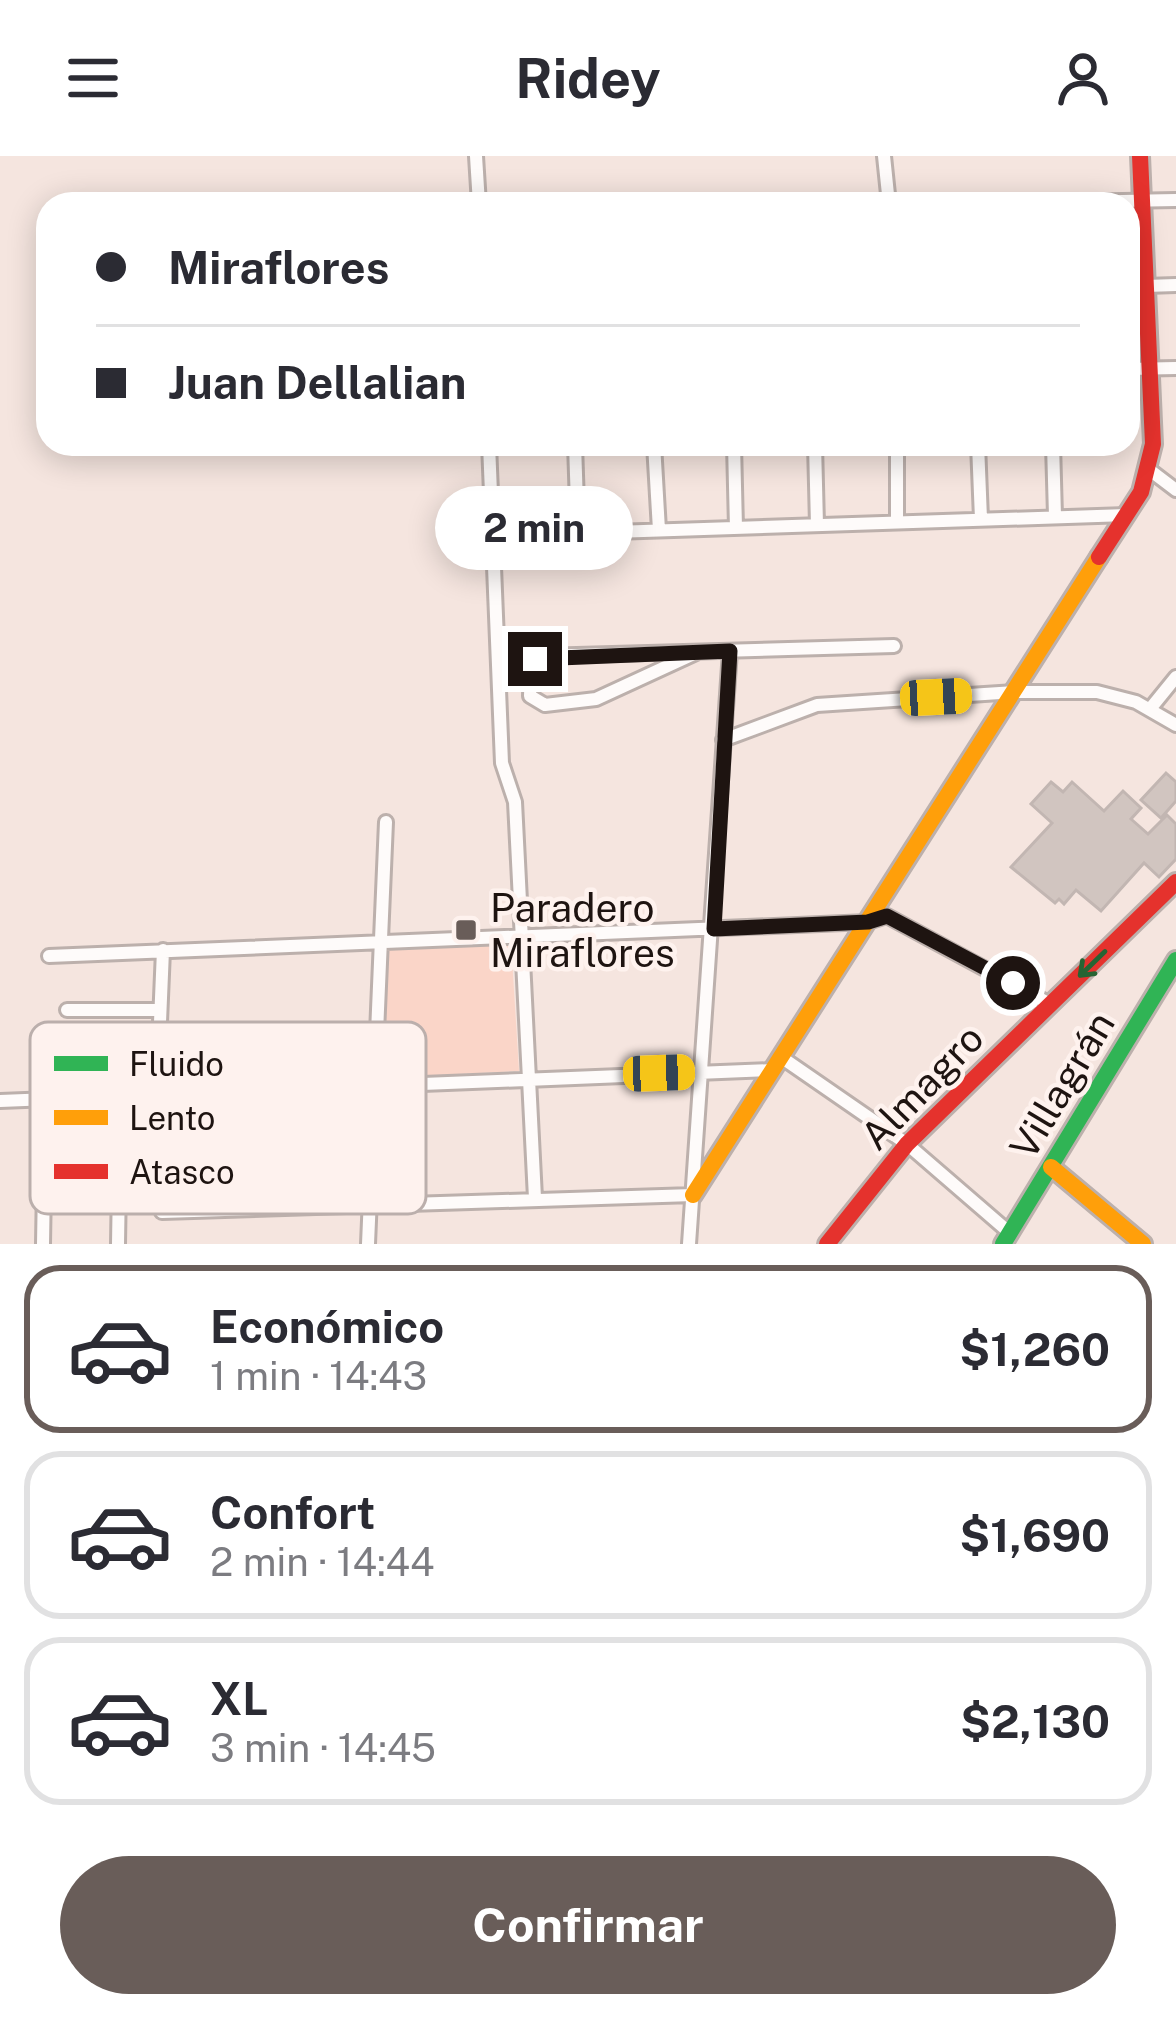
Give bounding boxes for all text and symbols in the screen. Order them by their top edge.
icon: menu [60,45,126,111]
icon: person [1050,45,1116,111]
text: Ridey [515,47,661,110]
text: Miraflores [168,241,389,294]
text: Juan Dellalian [168,356,467,409]
callout: 2 min [436,485,634,569]
text: 2 min [483,505,585,551]
route end [508,632,562,686]
car [899,677,973,717]
place label: Paradero Miraflores [490,885,675,976]
marker: Paradero Miraflores [453,917,479,943]
one-way arrow [1078,949,1107,977]
route start [986,956,1040,1010]
street label: Villagrán [1000,1003,1124,1167]
street label: Almagro [851,1015,993,1159]
legend [30,1022,426,1214]
text: Fluido [129,1045,224,1083]
car [622,1054,696,1092]
text: Lento [129,1099,216,1137]
text: Atasco [129,1153,235,1191]
icon: car [66,1295,174,1403]
text: Económico [210,1300,444,1353]
text: $1,260 [960,1323,1110,1376]
text: 1 min · 14:43 [210,1353,427,1399]
icon: car [66,1481,174,1589]
text: Confort [210,1486,375,1539]
text: $1,690 [960,1509,1110,1562]
text: 2 min · 14:44 [210,1539,434,1585]
icon: car [66,1667,174,1775]
text: XL [210,1672,268,1725]
text: $2,130 [960,1695,1110,1748]
text: 3 min · 14:45 [210,1725,436,1771]
button: Confirmar [60,1856,1116,1994]

